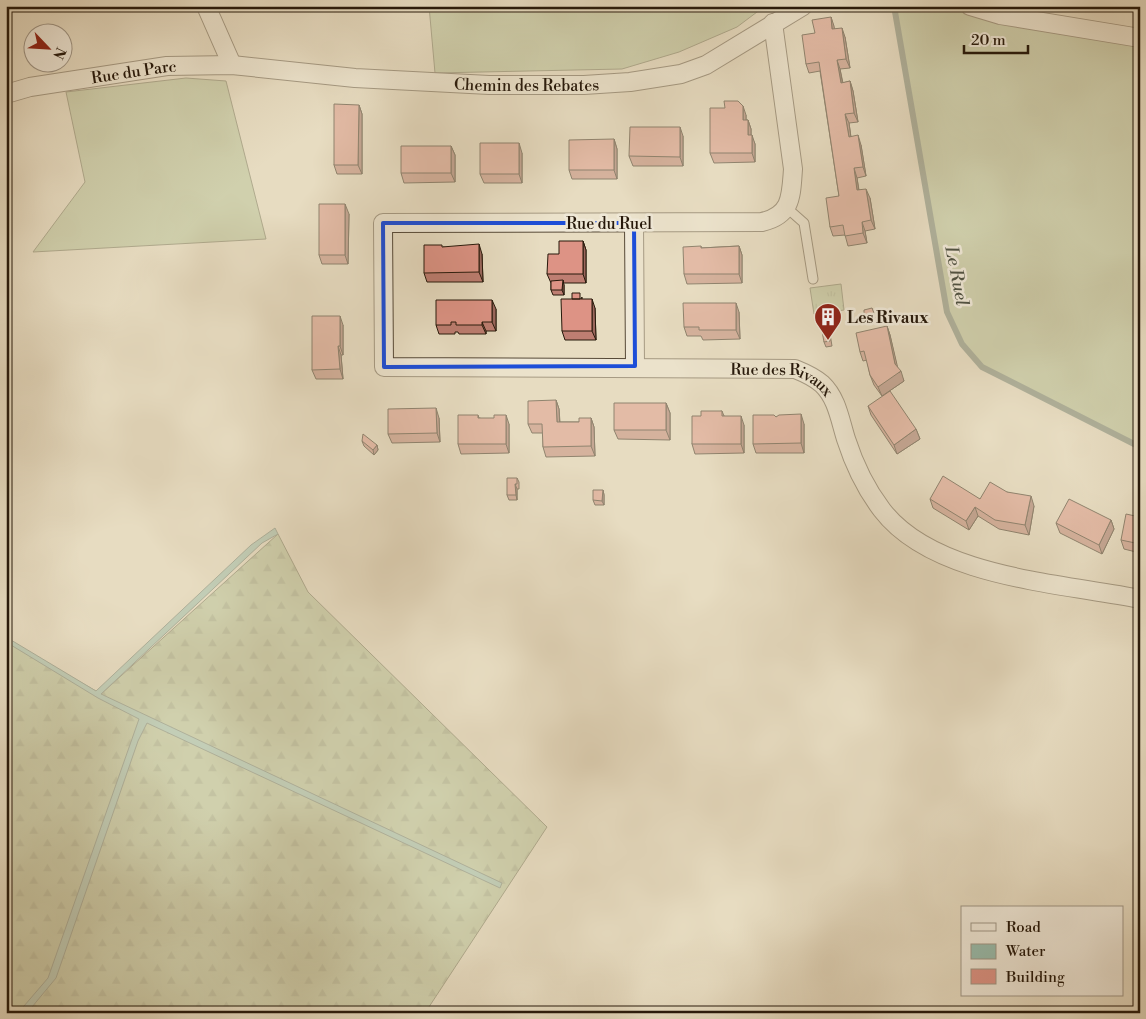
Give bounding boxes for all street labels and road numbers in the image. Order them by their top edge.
street label: Rue du Parc [90,57,177,88]
street label: Chemin des Rebates [453,74,600,96]
street label: Rue du Ruel [566,214,652,234]
street label: Rue des Rivaux [730,360,838,401]

